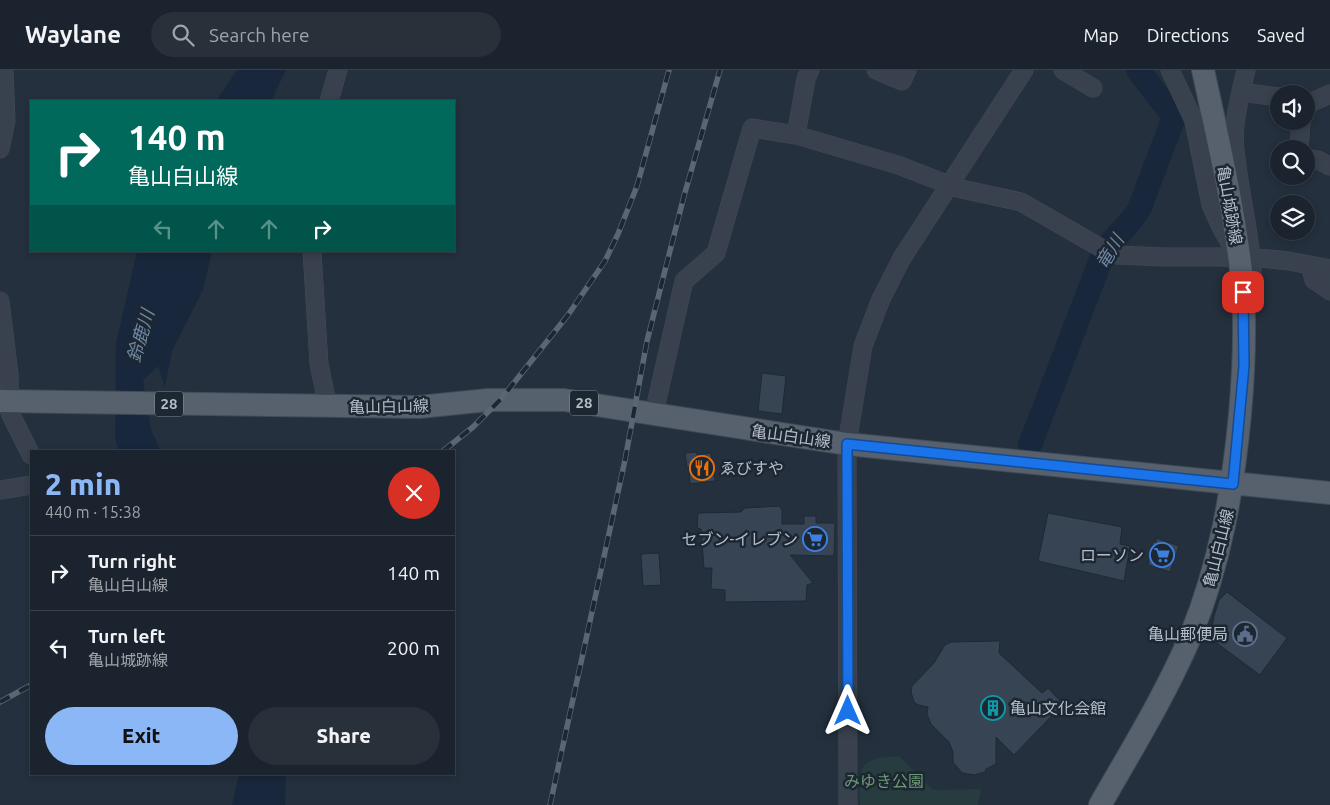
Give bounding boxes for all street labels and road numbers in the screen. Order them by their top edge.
street label: 亀山城跡線 [1214,164,1246,246]
road number: 28 [570,390,598,416]
road number: 28 [155,392,183,416]
street label: 亀山白山線 [349,396,429,416]
street label: 亀山白山線 [750,422,832,450]
street label: 亀山白山線 [1200,507,1236,589]

